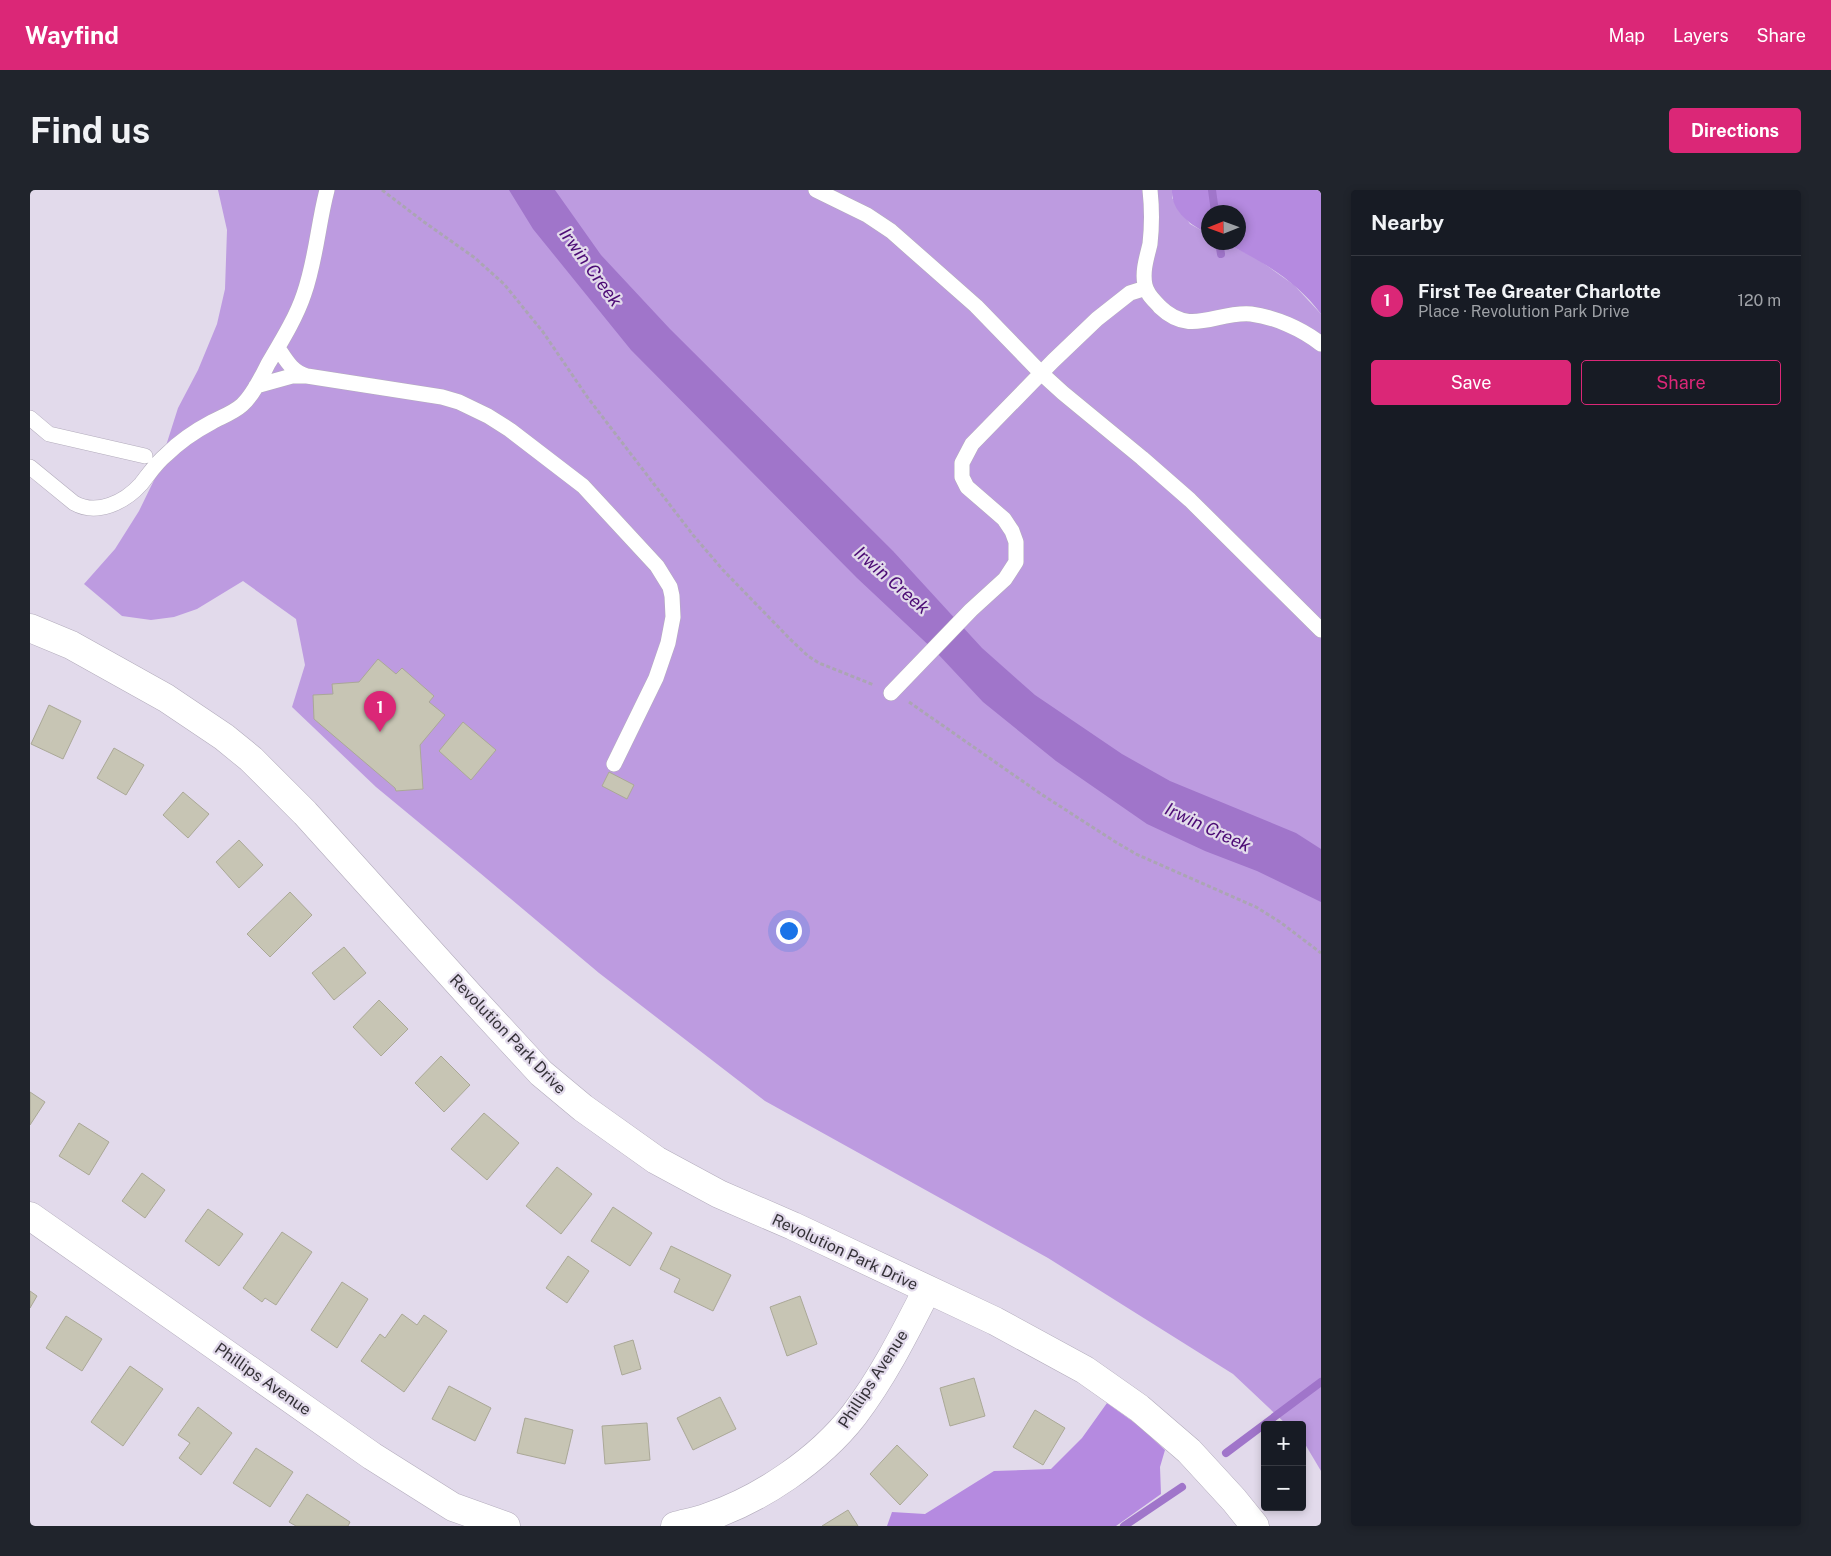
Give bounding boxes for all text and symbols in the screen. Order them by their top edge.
text: Wayfind [25,21,119,49]
text: Map [1609,25,1645,46]
text: Layers [1673,25,1729,46]
text: Share [1757,25,1806,46]
button: Directions [1669,108,1801,153]
text: Find us [30,110,150,151]
north arrow [1201,205,1246,250]
text: Nearby [1371,210,1444,235]
water label: Irwin Creek [555,223,627,311]
text: First Tee Greater Charlotte [1418,280,1661,302]
text: 1 [1384,291,1390,310]
text: 120 m [1737,291,1781,310]
text: Place · Revolution Park Drive [1418,302,1630,321]
button: Save [1371,360,1571,405]
button: Share [1581,360,1781,405]
water label: Irwin Creek [850,542,934,618]
pin: 1 [364,691,396,732]
water label: Irwin Creek [1162,798,1255,856]
your location [776,918,802,944]
street label: Revolution Park Drive [446,970,570,1098]
street label: Revolution Park Drive [769,1210,921,1294]
street label: Phillips Avenue [834,1326,912,1432]
street label: Phillips Avenue [211,1339,315,1419]
map controls [1261,1421,1306,1511]
button: + [1261,1421,1306,1466]
button: − [1261,1466,1306,1511]

